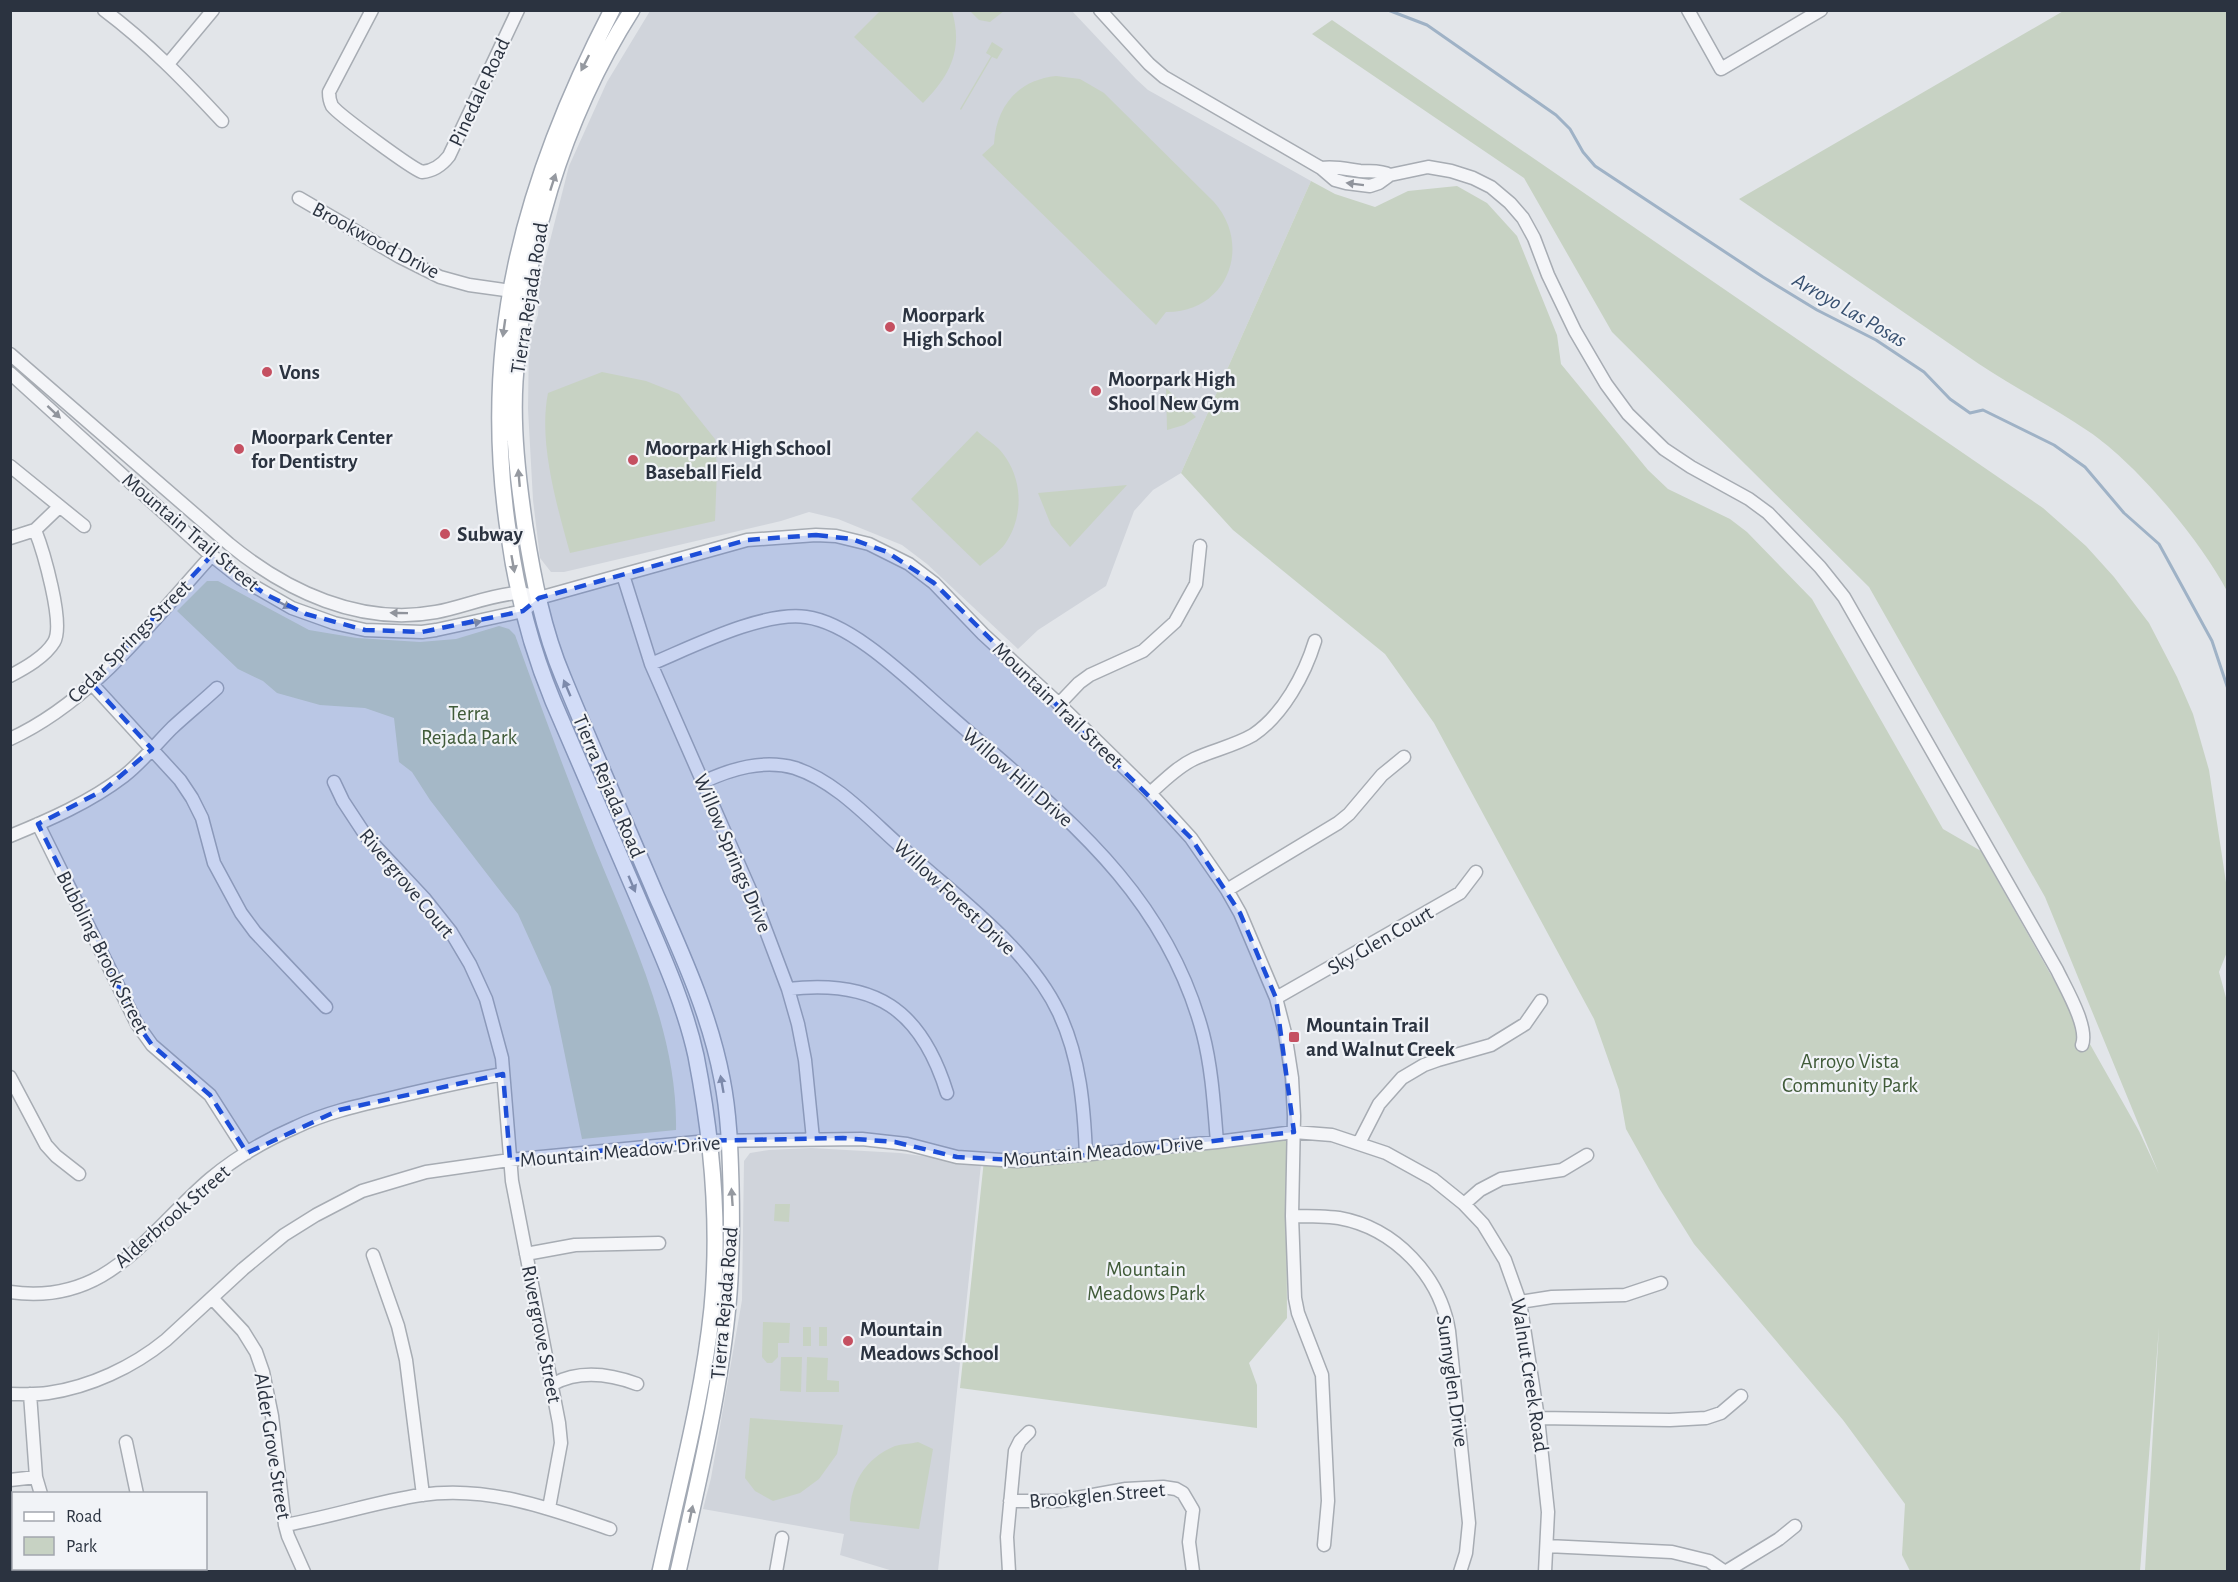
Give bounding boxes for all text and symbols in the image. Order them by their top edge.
street label: Pinedale Road [445,35,514,150]
one-way arrow [581,54,590,71]
one-way arrow [549,173,558,191]
one-way arrow [1345,179,1364,189]
street label: Brookwood Drive [309,198,443,283]
street label: Tierra Rejada Road [507,221,552,375]
water label: Arroyo Las Posas [1788,268,1910,351]
place label: Moorpark High School [902,305,1003,350]
one-way arrow [499,319,509,338]
marker: Moorpark High School [883,320,897,334]
place label: Vons [279,362,320,383]
marker: Vons [260,365,274,379]
place label: Moorpark High Shool New Gym [1108,369,1239,414]
marker: Moorpark High Shool New Gym [1089,384,1103,398]
one-way arrow [46,405,60,419]
place label: Moorpark Center for Dentistry [251,427,393,472]
place label: Moorpark High School Baseball Field [645,438,831,483]
marker: Moorpark Center for Dentistry [232,442,246,456]
marker: Moorpark High School Baseball Field [626,453,640,467]
one-way arrow [514,468,524,487]
street label: Mountain Trail Street [118,469,264,596]
place label: Subway [457,524,523,545]
marker: Subway [438,527,452,541]
one-way arrow [509,555,518,574]
street label: Cedar Springs Street [64,575,195,707]
one-way arrow [275,599,292,608]
one-way arrow [390,609,409,618]
one-way arrow [463,618,482,627]
street label: Mountain Trail Street [989,638,1127,773]
one-way arrow [562,678,572,696]
park label: Terra Rejada Park [421,703,517,748]
street label: Tierra Rejada Road [569,712,648,861]
street label: Willow Hill Drive [958,724,1077,831]
street label: Willow Springs Drive [690,771,775,936]
street label: Rivergrove Court [355,825,458,942]
street label: Willow Forest Drive [890,836,1020,959]
street label: Bubbling Brook Street [52,868,153,1037]
one-way arrow [627,875,637,893]
street label: Sky Glen Court [1324,902,1437,979]
place label: Mountain Trail and Walnut Creek [1306,1015,1456,1060]
marker: Mountain Trail and Walnut Creek [1287,1030,1301,1044]
park label: Arroyo Vista Community Park [1782,1051,1918,1096]
one-way arrow [718,1074,727,1093]
street label: Mountain Meadow Drive [519,1132,721,1171]
street label: Mountain Meadow Drive [1002,1132,1204,1171]
street label: Alderbrook Street [111,1161,234,1272]
one-way arrow [727,1187,736,1206]
street label: Tierra Rejada Road [707,1226,742,1380]
park label: Mountain Meadows Park [1087,1259,1205,1304]
street label: Rivergrove Street [518,1263,565,1405]
street label: Walnut Creek Road [1507,1297,1552,1454]
street label: Sunnyglen Drive [1433,1314,1472,1448]
place label: Mountain Meadows School [860,1319,999,1364]
marker: Mountain Meadows School [841,1334,855,1348]
street label: Alder Grove Street [251,1371,295,1521]
street label: Brookglen Street [1028,1479,1166,1512]
legend [12,1492,207,1570]
one-way arrow [686,1505,696,1524]
text: Road [66,1508,102,1526]
text: Park [66,1538,98,1556]

